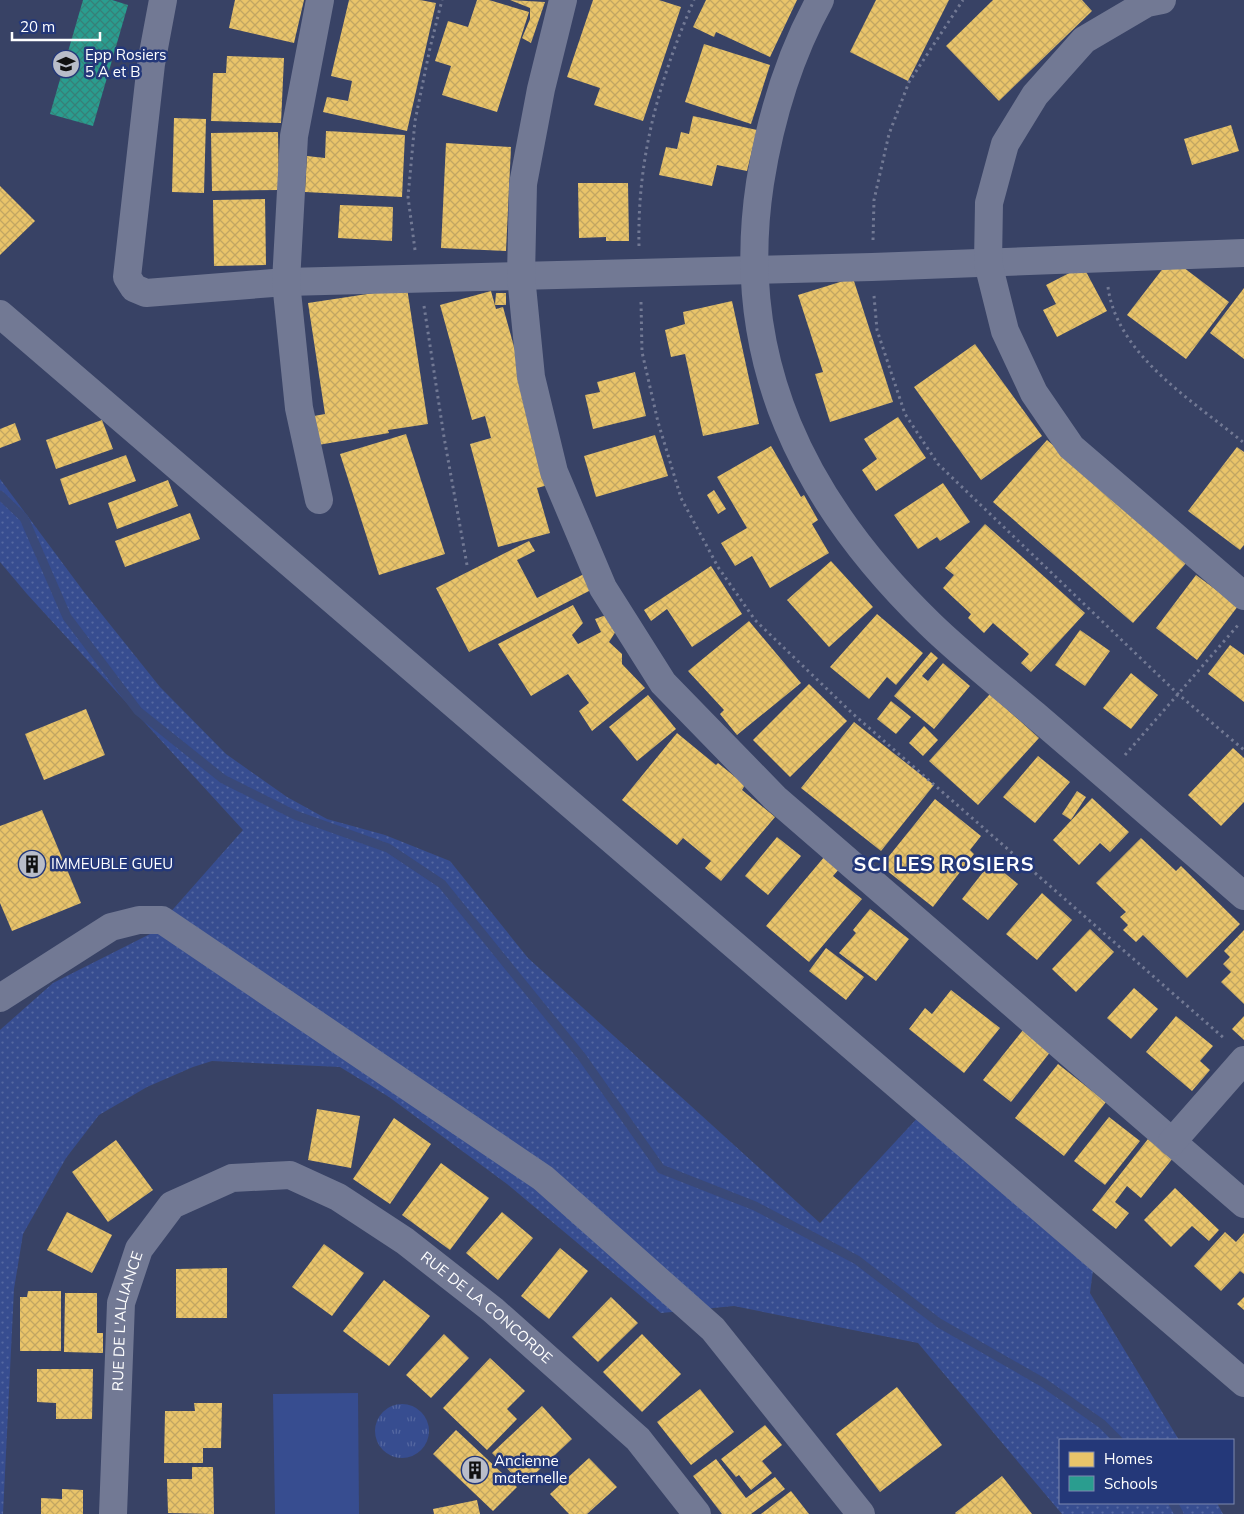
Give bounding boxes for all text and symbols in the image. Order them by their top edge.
scale bar [12,10,100,42]
text: 20 m [20,17,55,36]
place label: Epp Rosiers 5 A et B [85,45,167,81]
school or university icon: Epp Rosiers 5 A et B [51,49,81,79]
building icon: IMMEUBLE GUEU [17,849,47,879]
district label: SCI LES ROSIERS [853,851,1035,876]
place label: IMMEUBLE GUEU [51,854,173,873]
street label: RUE DE LA CONCORDE [417,1247,557,1367]
street label: RUE DE L'ALLIANCE [108,1248,147,1392]
legend [1059,1439,1234,1504]
text: Homes [1104,1449,1153,1468]
place label: Ancienne maternelle [494,1451,567,1487]
building icon: Ancienne maternelle [460,1455,490,1485]
text: Schools [1104,1474,1158,1493]

